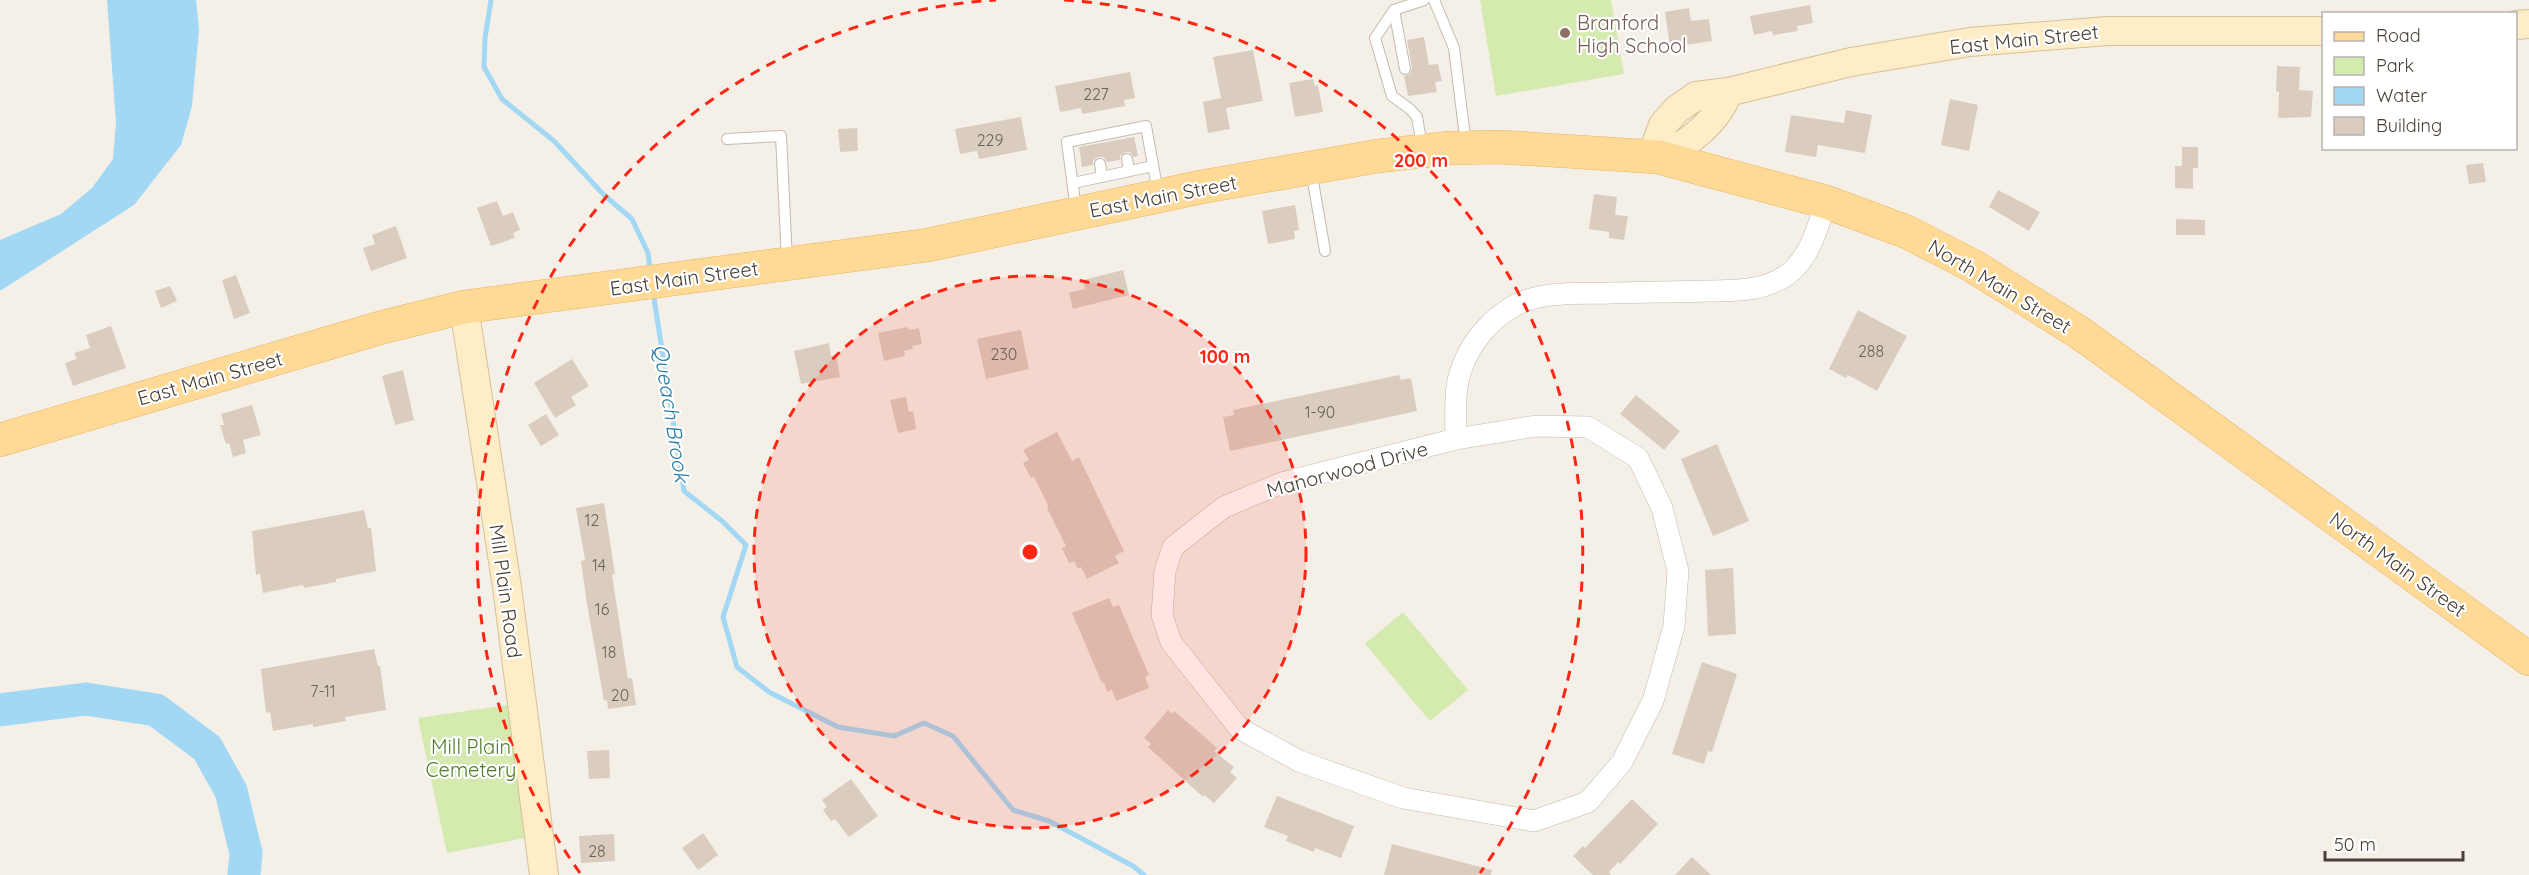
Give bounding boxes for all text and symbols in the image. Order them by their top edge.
place label: Branford High School [1577,10,1687,58]
legend [2322,12,2517,150]
street label: East Main Street [1948,19,2100,59]
text: Road [2376,24,2421,47]
marker: Branford High School [1558,26,1572,40]
text: Park [2376,54,2414,77]
house number: 227 [1083,84,1109,104]
text: Water [2376,84,2427,107]
text: Building [2376,114,2442,137]
house number: 229 [977,130,1003,150]
text: 200 m [1394,149,1448,172]
street label: East Main Street [1087,169,1239,223]
street label: North Main Street [1924,233,2076,339]
street label: East Main Street [608,255,760,301]
house number: 288 [1858,341,1884,361]
water label: Queach Brook [648,342,696,486]
house number: 230 [991,344,1017,364]
street label: East Main Street [135,345,286,411]
text: 100 m [1200,345,1250,368]
house number: 1-90 [1305,402,1335,422]
street label: Manorwood Drive [1264,435,1430,503]
street label: North Main Street [2325,506,2471,622]
house number: 12 [585,510,600,530]
street label: Mill Plain Road [484,522,528,660]
centre of rings [1020,542,1040,562]
house number: 14 [592,555,606,575]
house number: 16 [595,599,610,619]
house number: 18 [602,642,616,662]
house number: 7-11 [310,681,336,701]
house number: 20 [611,685,629,705]
park label: Mill Plain Cemetery [426,734,516,782]
scale bar [2325,824,2463,862]
text: 50 m [2334,833,2376,856]
house number: 28 [588,841,606,861]

